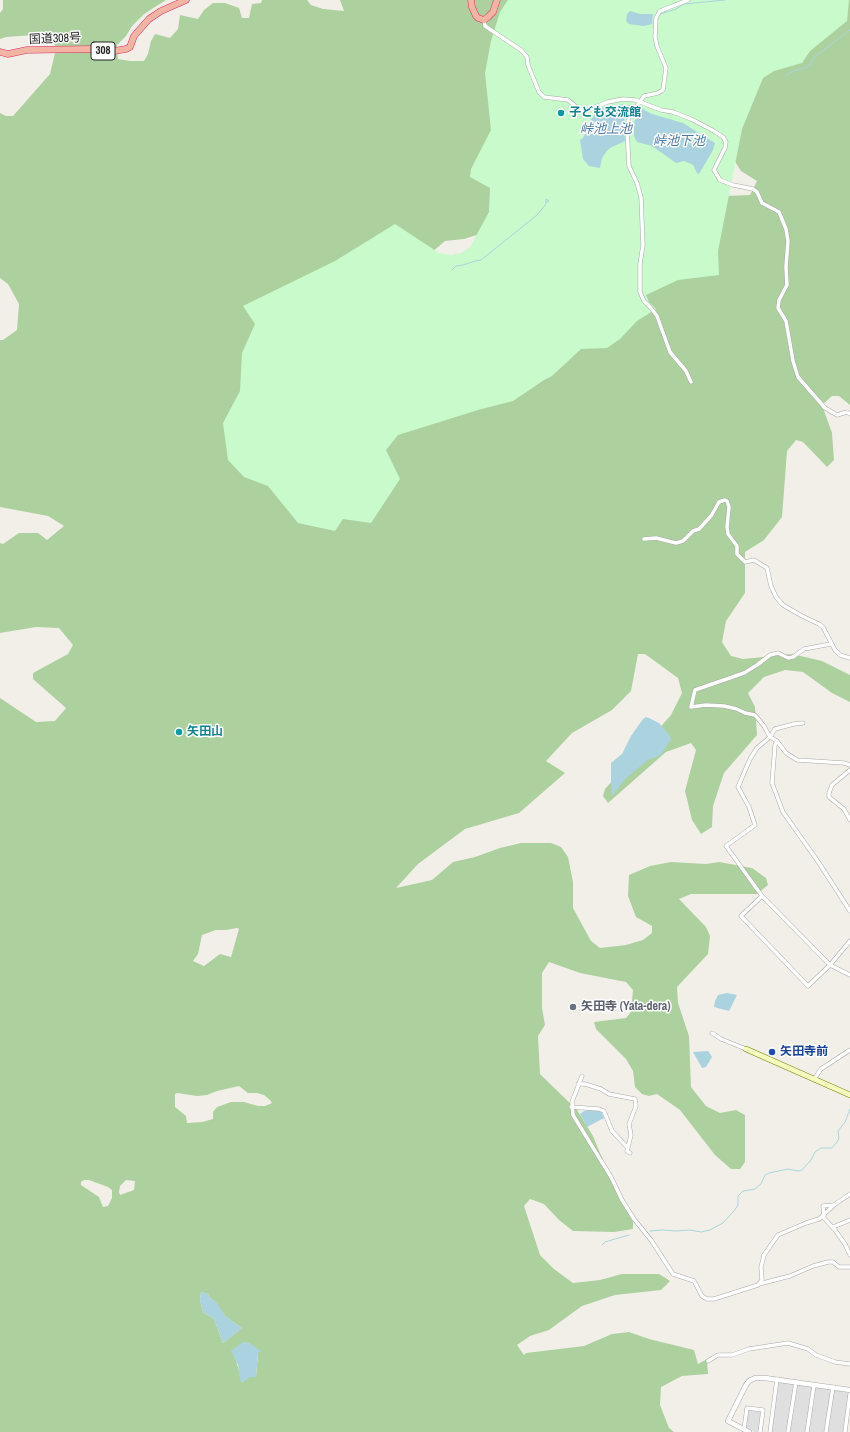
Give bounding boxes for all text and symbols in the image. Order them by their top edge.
street label: 国道308号 [29,31,81,47]
road number: 308 [91,42,115,60]
place label: 子ども交流館 [569,106,641,120]
marker: 子ども交流館 [556,108,566,118]
water label: 峠池上池 [580,122,632,138]
water label: 峠池下池 [653,134,705,150]
place label: 矢田山 [187,725,223,739]
marker: 矢田山 [174,727,184,737]
place label: 矢田寺 (Yata-dera) [581,1000,671,1014]
marker: 矢田寺 (Yata-dera) [568,1002,578,1012]
place label: 矢田寺前 [780,1045,828,1059]
marker: 矢田寺前 [767,1047,777,1057]

